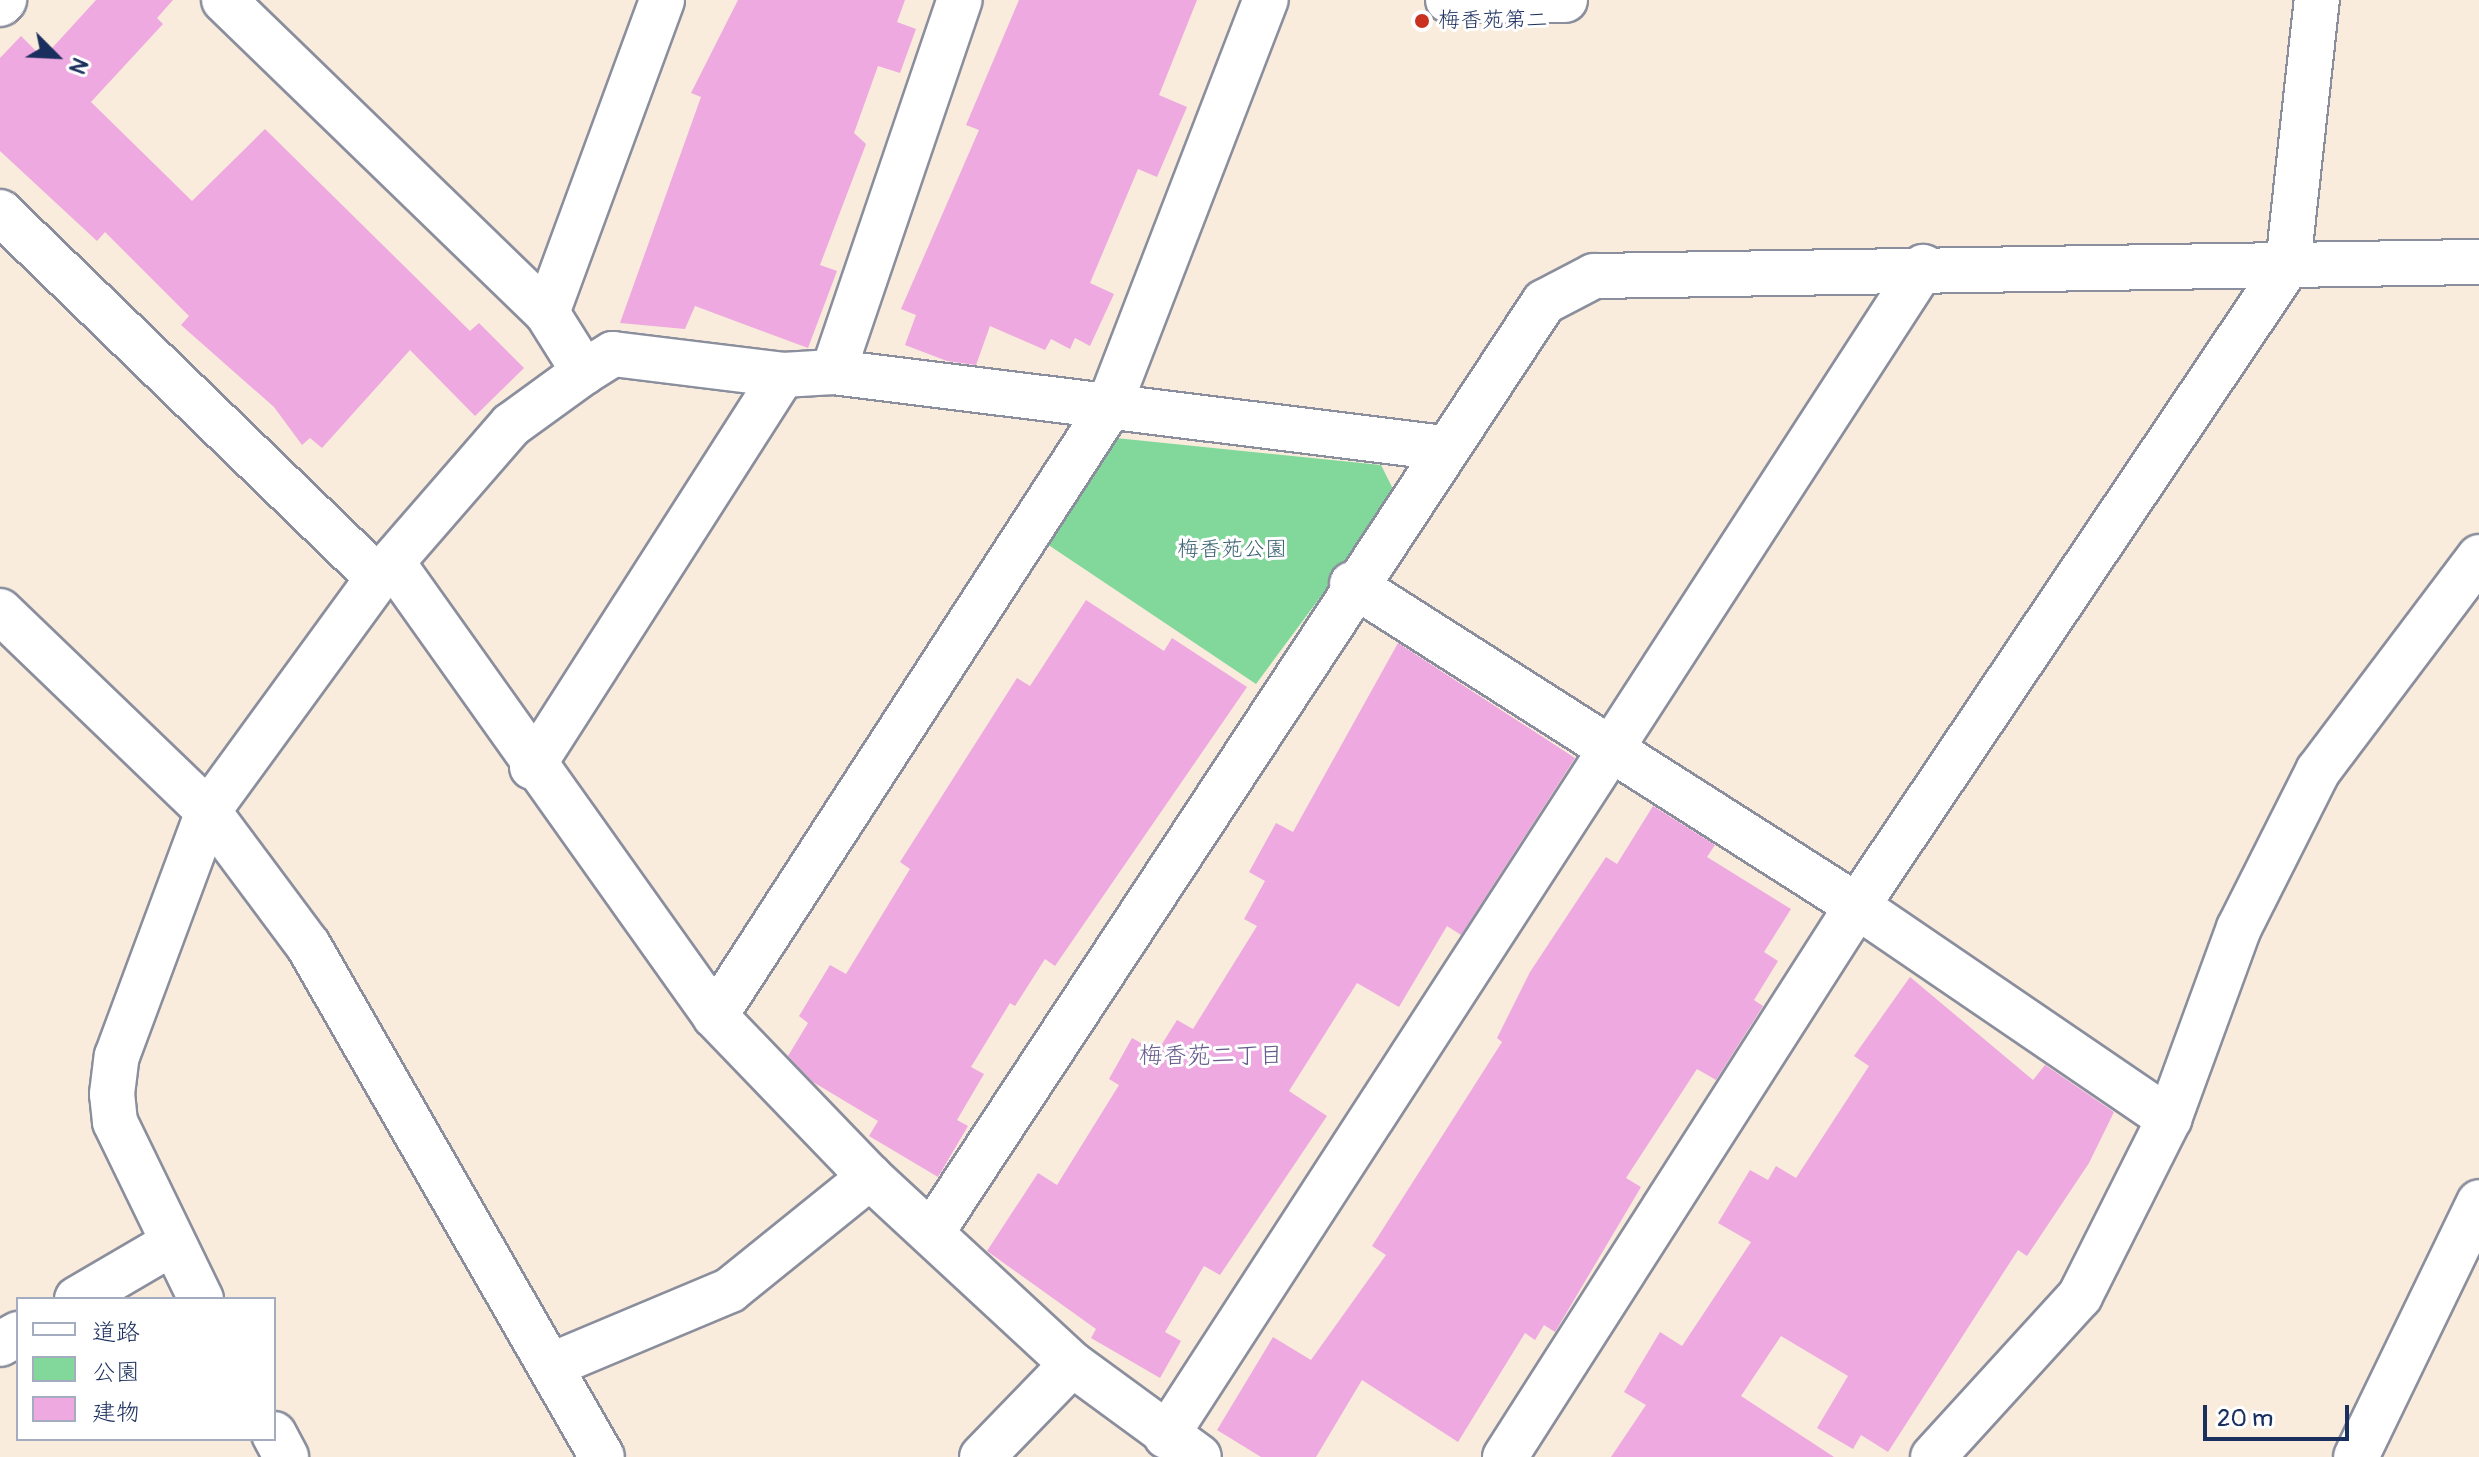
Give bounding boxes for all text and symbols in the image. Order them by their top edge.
place label: 梅香苑第二 [1438,8,1548,34]
marker: 梅香苑第二 [1413,12,1431,30]
north arrow [16,16,96,96]
text: N [62,53,94,78]
park label: 梅香苑公園 [1177,537,1287,563]
district label: 梅香苑二丁目 [1139,1042,1283,1070]
legend [16,1297,276,1441]
text: 道路 [92,1318,140,1347]
text: 公園 [92,1358,140,1387]
scale bar [2207,1389,2353,1439]
text: 建物 [92,1398,140,1427]
text: 20 m [2217,1404,2273,1433]

